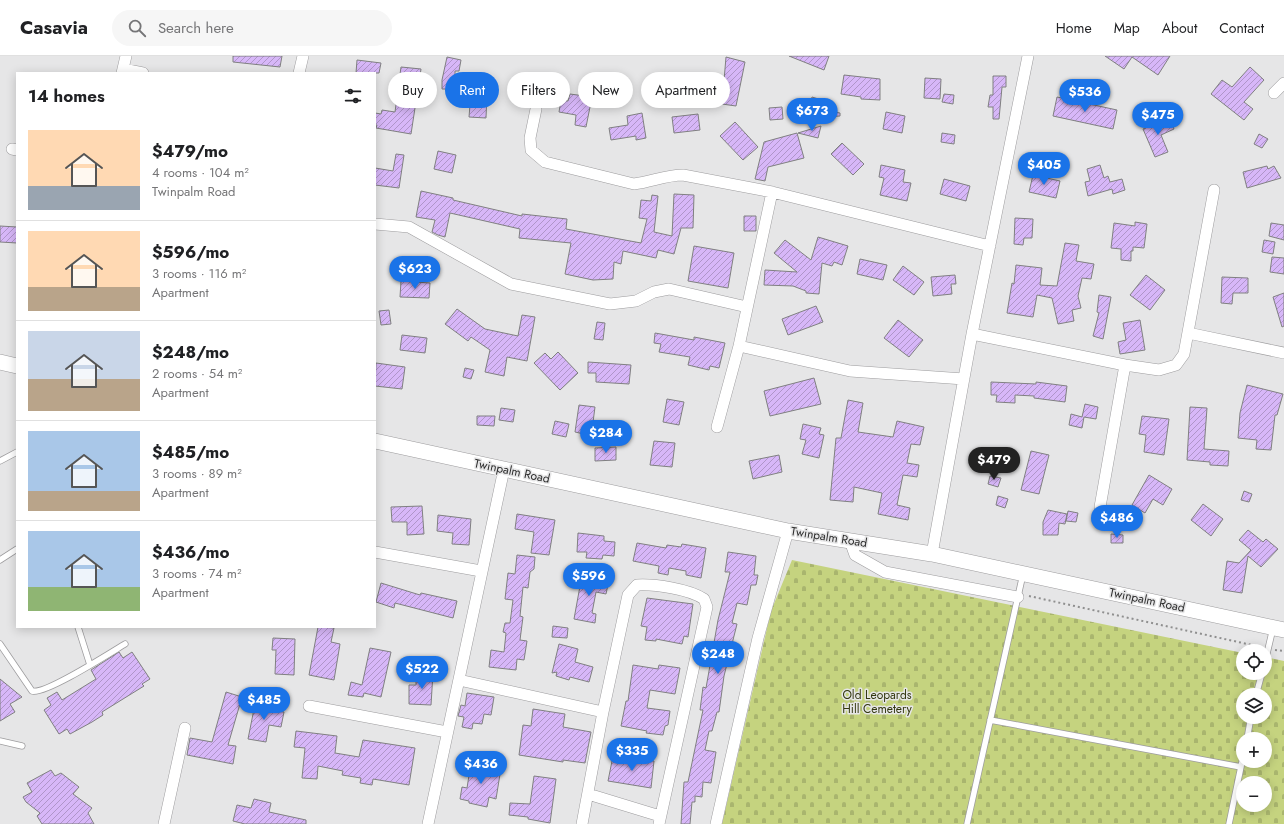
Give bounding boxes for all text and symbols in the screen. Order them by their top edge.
search box [112,10,392,46]
text: Casavia [20,14,88,41]
icon: search [126,17,148,39]
text: Search here [158,17,234,39]
text: Home [1056,18,1092,38]
text: Map [1114,18,1140,38]
text: About [1162,18,1197,38]
text: Contact [1219,18,1264,38]
chip: Buy [388,72,437,108]
chip: Rent [445,72,499,108]
chip: Filters [507,72,570,108]
chip: New [578,72,633,108]
chip: Apartment [641,72,730,108]
pin: $536 [1061,79,1109,113]
text: $536 [1068,82,1102,101]
text: 14 homes [28,84,105,108]
icon: filters [342,85,364,107]
pin: $673 [788,98,836,132]
text: $673 [796,101,828,120]
pin: $475 [1134,102,1182,136]
text: $475 [1141,105,1175,124]
text: $479/mo [152,139,228,163]
icon: home [60,146,108,194]
pin: $405 [1020,152,1068,186]
text: $405 [1027,155,1061,174]
text: 4 rooms · 104 m² [152,163,249,182]
text: Twinpalm Road [152,182,235,201]
text: $596/mo [152,240,229,264]
icon: home [60,247,108,295]
pin: $623 [391,256,439,290]
text: $623 [398,259,432,278]
text: 3 rooms · 116 m² [152,264,246,283]
text: Apartment [152,283,209,302]
text: $248/mo [152,340,229,364]
icon: home [60,347,108,395]
text: 2 rooms · 54 m² [152,364,242,383]
text: Apartment [152,383,209,402]
pin: $284 [582,420,630,454]
text: $284 [589,423,623,442]
text: $485/mo [152,440,229,464]
icon: home [60,447,108,495]
pin: $479 [970,447,1018,481]
text: $479 [977,450,1011,469]
street label: Twinpalm Road [472,454,552,488]
text: 3 rooms · 89 m² [152,464,242,483]
text: Apartment [152,483,209,502]
pin: $486 [1093,505,1141,539]
text: $486 [1100,508,1134,527]
street label: Twinpalm Road [790,522,868,552]
text: $436/mo [152,540,230,564]
icon: home [60,547,108,595]
pin: $596 [565,563,613,597]
text: 3 rooms · 74 m² [152,564,241,583]
text: $596 [572,566,606,585]
text: Apartment [152,583,209,602]
street label: Twinpalm Road [1107,583,1187,617]
pin: $248 [694,641,742,675]
text: $248 [701,644,735,663]
map controls [1236,644,1272,812]
button: locate [1236,644,1272,680]
pin: $522 [398,656,446,690]
text: $522 [405,659,439,678]
park label: Old Leopards Hill Cemetery [842,686,913,718]
pin: $485 [240,687,288,721]
button: layers [1236,688,1272,724]
text: $485 [247,690,281,709]
button: + [1236,732,1272,768]
pin: $335 [608,738,656,772]
text: $335 [616,741,648,760]
pin: $436 [457,751,505,785]
text: $436 [464,754,498,773]
button: − [1236,776,1272,812]

